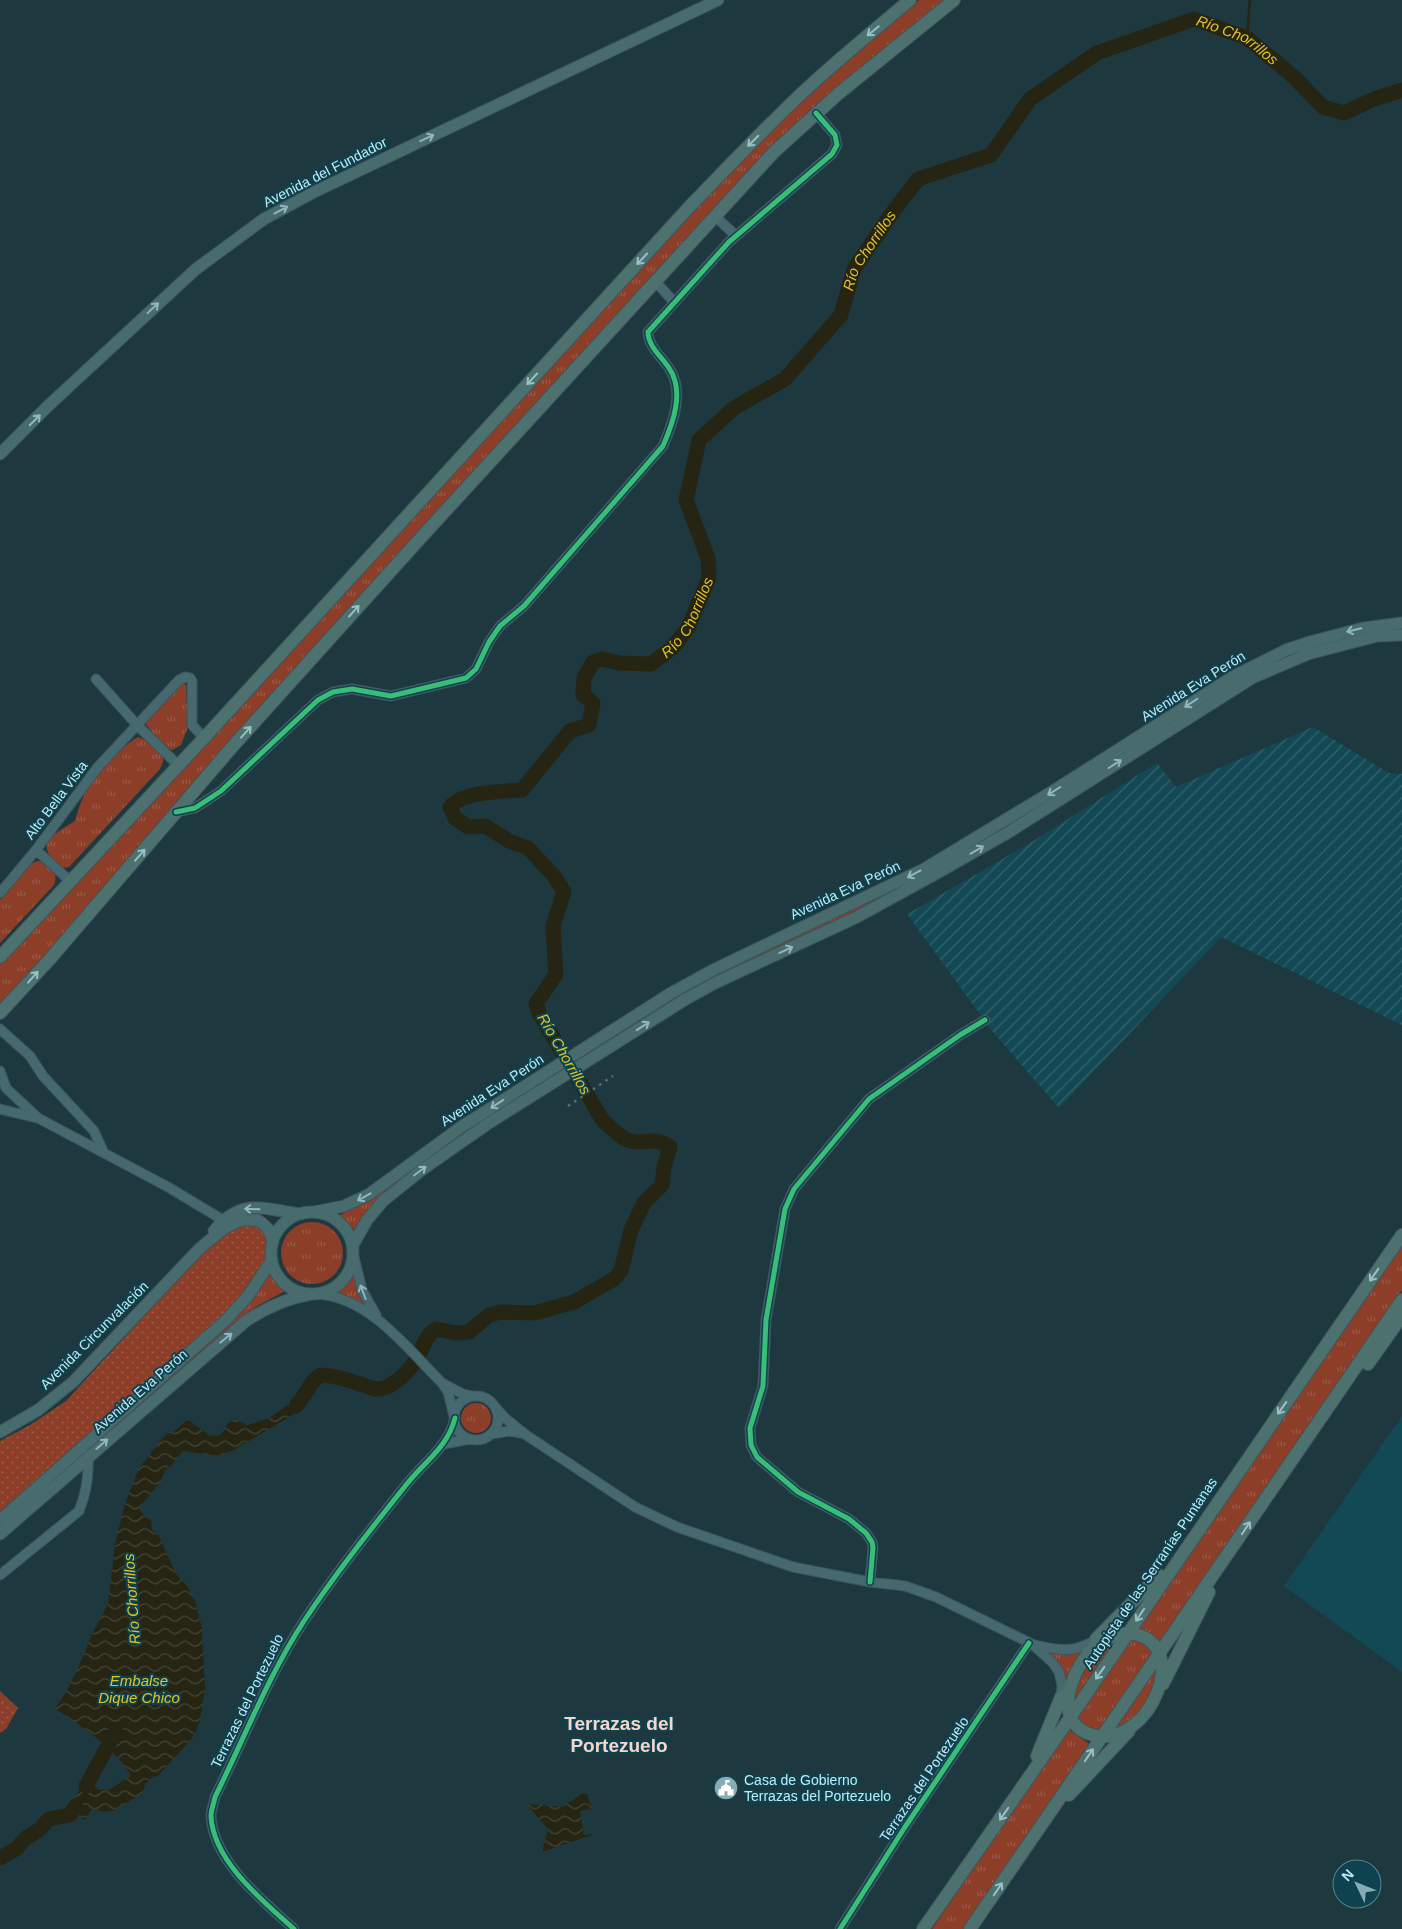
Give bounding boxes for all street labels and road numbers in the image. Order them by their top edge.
street label: Avenida del Fundador [260,134,390,210]
street label: Avenida Eva Perón [1138,648,1248,724]
street label: Alto Bella Vista [21,758,91,842]
street label: Avenida Eva Perón [787,857,903,923]
street label: Avenida Eva Perón [437,1051,547,1129]
street label: Avenida Circunvalación [37,1278,151,1392]
street label: Avenida Eva Perón [90,1346,190,1436]
street label: Autopista de las Serranías Puntanas [1080,1474,1220,1672]
street label: Terrazas del Portezuelo [208,1631,287,1771]
street label: Terrazas del Portezuelo [876,1713,972,1844]

